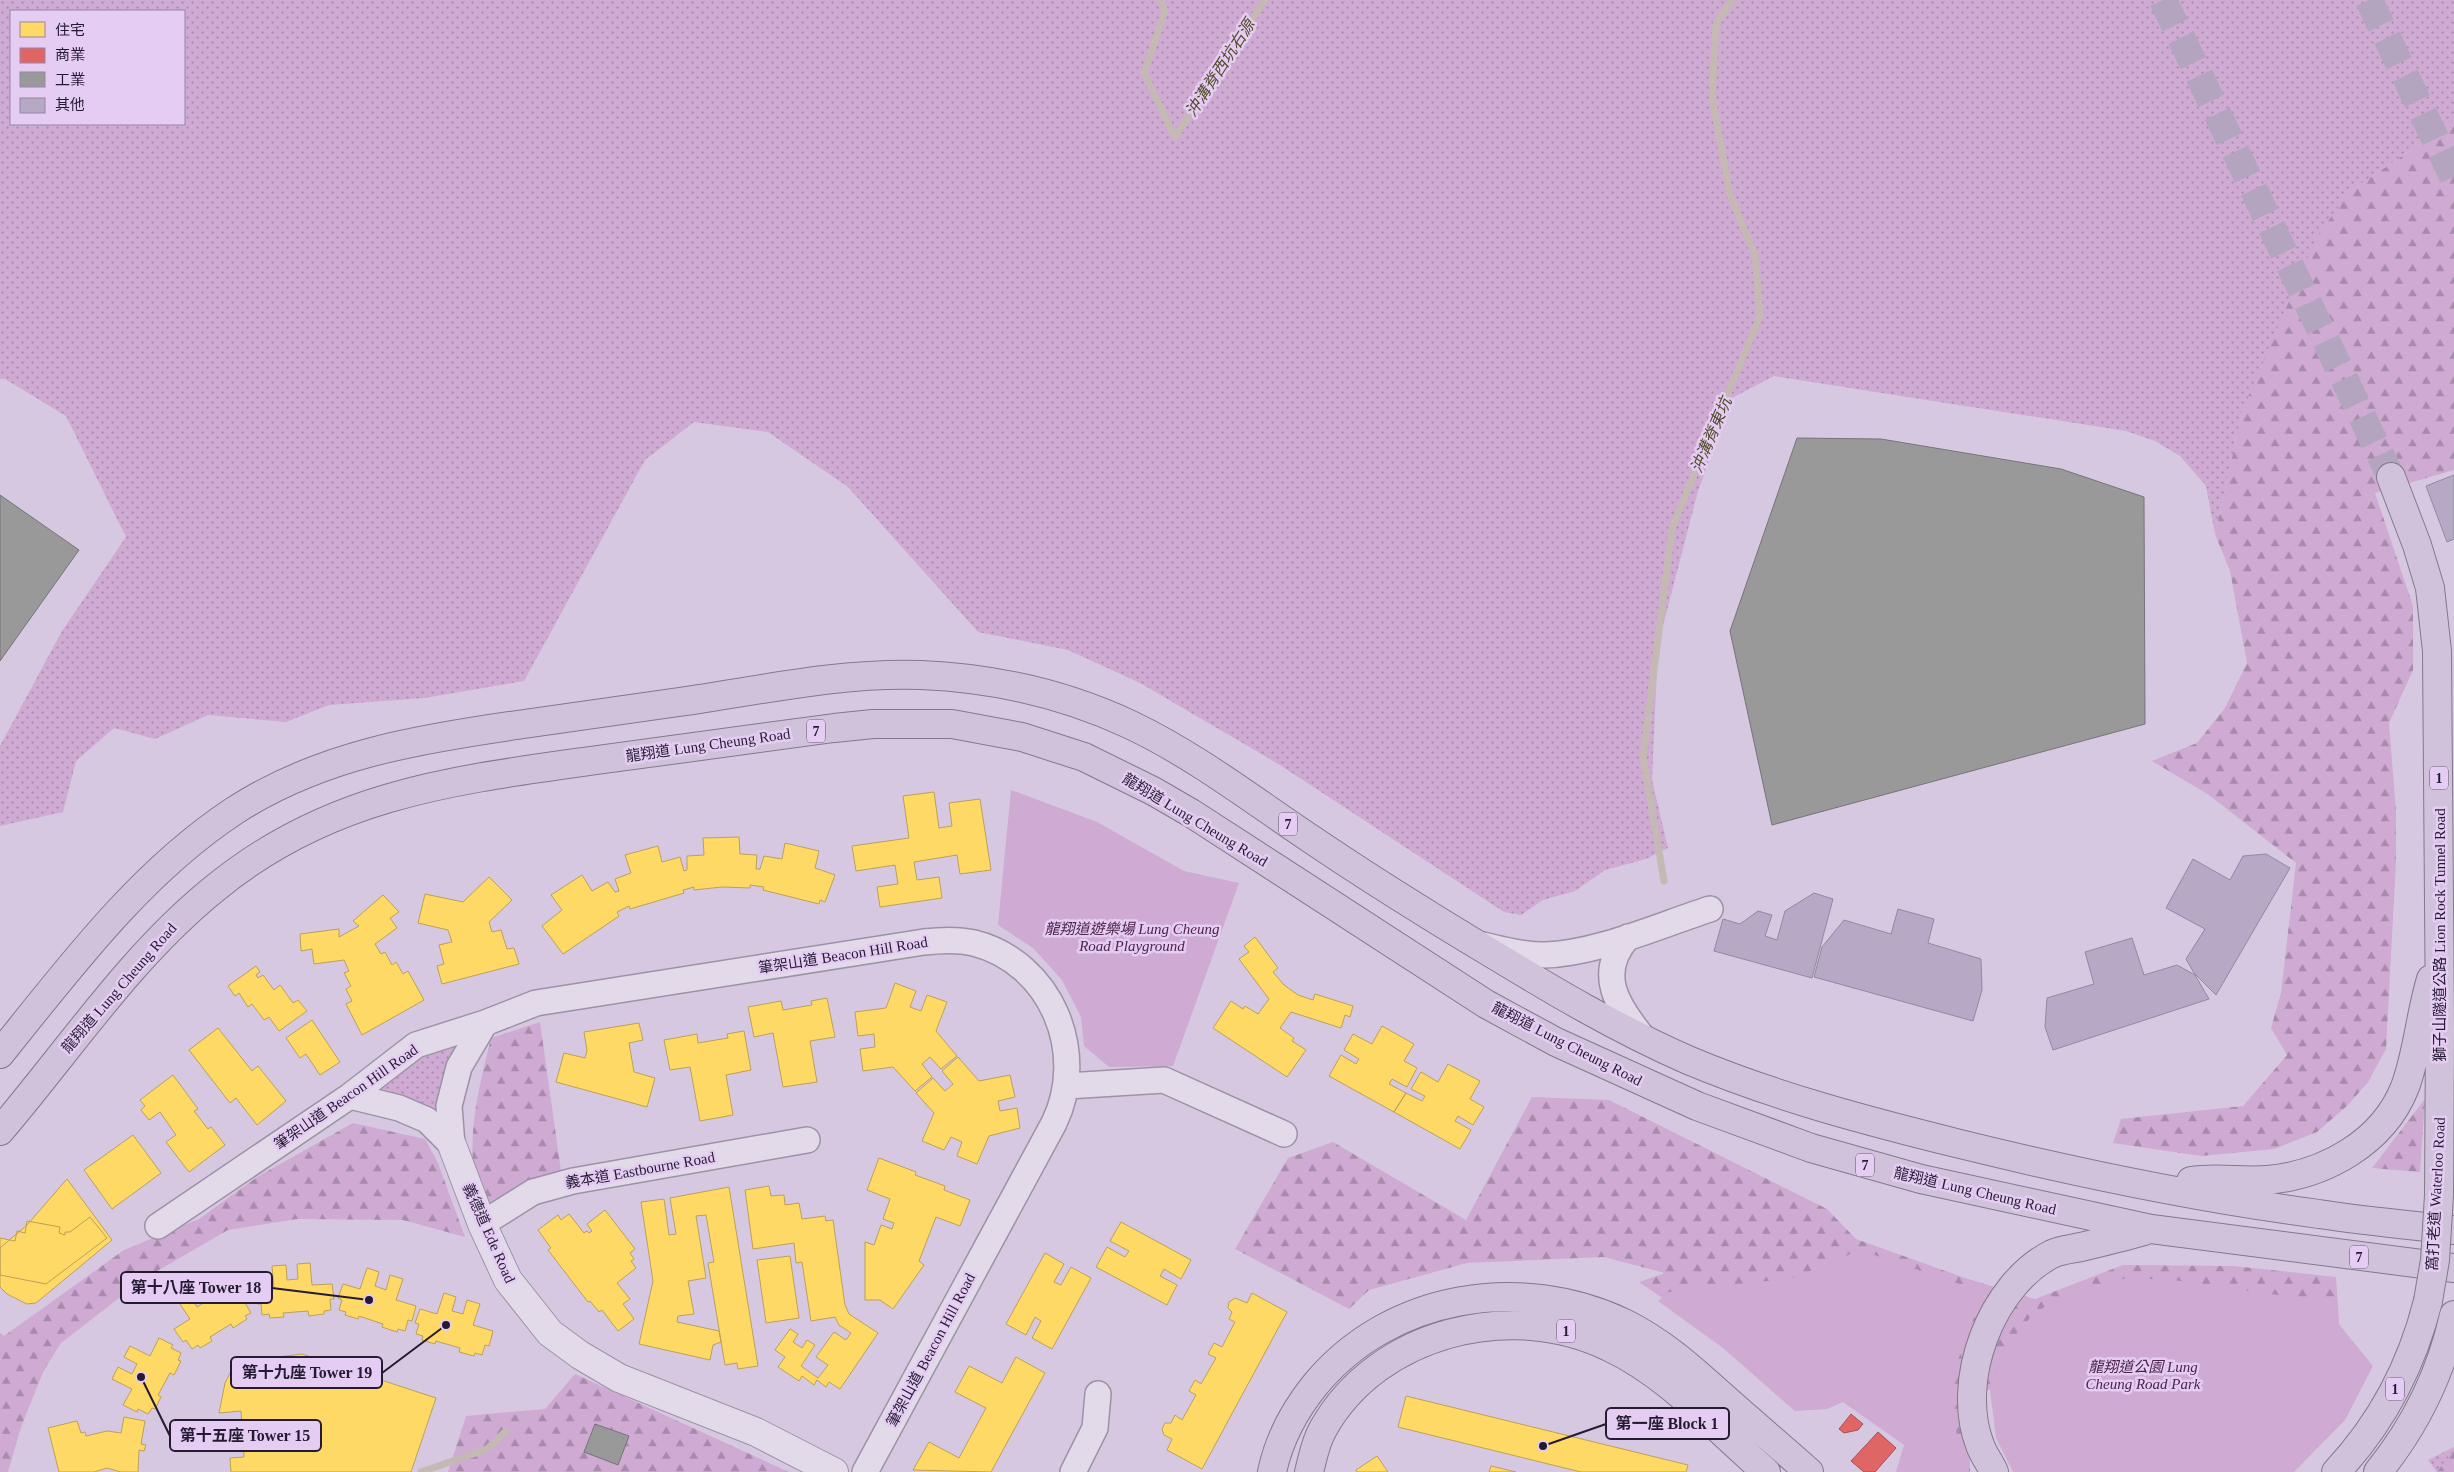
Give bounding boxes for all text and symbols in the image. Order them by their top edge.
legend [10,10,185,125]
water label: 沖溝脊西坑右源 [1182,14,1259,120]
text: 住宅 [55,22,85,38]
text: 商業 [55,47,85,63]
text: 工業 [55,72,85,88]
text: 其他 [55,97,85,113]
water label: 沖溝脊東坑 [1688,393,1735,475]
road number: 7 [807,719,825,742]
street label: 龍翔道 Lung Cheung Road [624,724,792,764]
road number: 1 [2430,766,2448,790]
street label: 龍翔道 Lung Cheung Road [1120,769,1271,870]
street label: 獅子山隧道公路 Lion Rock Tunnel Road [2432,808,2448,1062]
road number: 7 [1279,812,1297,836]
street label: 龍翔道 Lung Cheung Road [58,919,180,1056]
park label: 龍翔道遊樂場 Lung Cheung Road Playground [1044,921,1220,954]
street label: 筆架山道 Beacon Hill Road [757,934,929,976]
street label: 龍翔道 Lung Cheung Road [1489,998,1646,1089]
street label: 筆架山道 Beacon Hill Road [271,1041,421,1153]
street label: 窩打老道 Waterloo Road [2424,1116,2448,1271]
street label: 義本道 Eastbourne Road [564,1149,717,1191]
road number: 7 [1856,1154,1874,1176]
street label: 龍翔道 Lung Cheung Road [1892,1164,2058,1218]
street label: 義德道 Ede Road [460,1180,519,1286]
road number: 7 [2350,1246,2368,1268]
street label: 筆架山道 Beacon Hill Road [884,1270,978,1429]
callout: 第十八座 Tower 18 [121,1272,272,1303]
text: 第十八座 Tower 18 [131,1278,261,1296]
road number: 1 [1557,1320,1575,1342]
callout: 第十九座 Tower 19 [231,1357,382,1388]
park label: 龍翔道公園 Lung Cheung Road Park [2086,1359,2201,1392]
text: 第十九座 Tower 19 [242,1363,372,1381]
road number: 1 [2386,1378,2404,1400]
callout: 第一座 Block 1 [1606,1408,1729,1439]
text: 第一座 Block 1 [1615,1414,1719,1432]
callout: 第十五座 Tower 15 [170,1420,321,1451]
text: 第十五座 Tower 15 [180,1426,310,1444]

